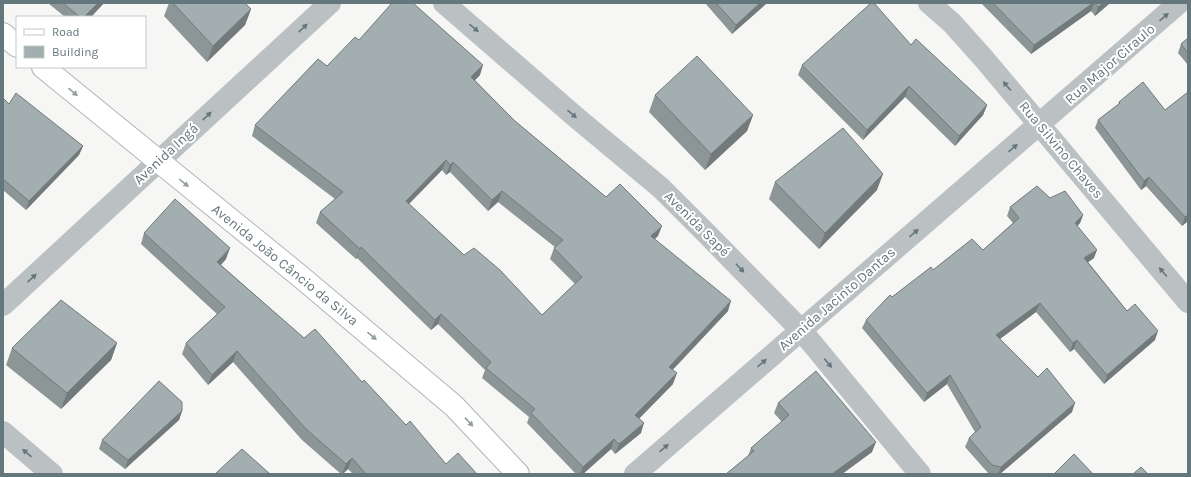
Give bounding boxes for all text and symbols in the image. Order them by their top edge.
one-way arrow [1159,12,1169,21]
legend [16,16,146,68]
street label: Rua Major Ciraulo [1062,20,1158,108]
one-way arrow [297,24,308,33]
one-way arrow [469,24,479,33]
text: Road [52,25,80,39]
text: Building [52,45,99,59]
one-way arrow [1003,81,1012,92]
one-way arrow [68,87,78,96]
street label: Rua Silvino Chaves [1015,98,1107,202]
one-way arrow [566,109,577,118]
one-way arrow [202,112,212,121]
street label: Avenida Ingá [130,120,202,188]
one-way arrow [1007,144,1018,153]
one-way arrow [179,179,190,187]
street label: Avenida Sapé [661,188,733,260]
street label: Avenida João Câncio da Silva [208,201,362,329]
one-way arrow [909,228,919,238]
street label: Avenida Jacinto Dantas [775,244,899,354]
one-way arrow [735,263,745,273]
one-way arrow [1158,267,1167,277]
one-way arrow [26,274,37,283]
one-way arrow [366,332,377,341]
one-way arrow [823,358,832,368]
one-way arrow [757,359,768,368]
one-way arrow [464,417,474,427]
one-way arrow [659,444,669,453]
one-way arrow [23,449,32,458]

